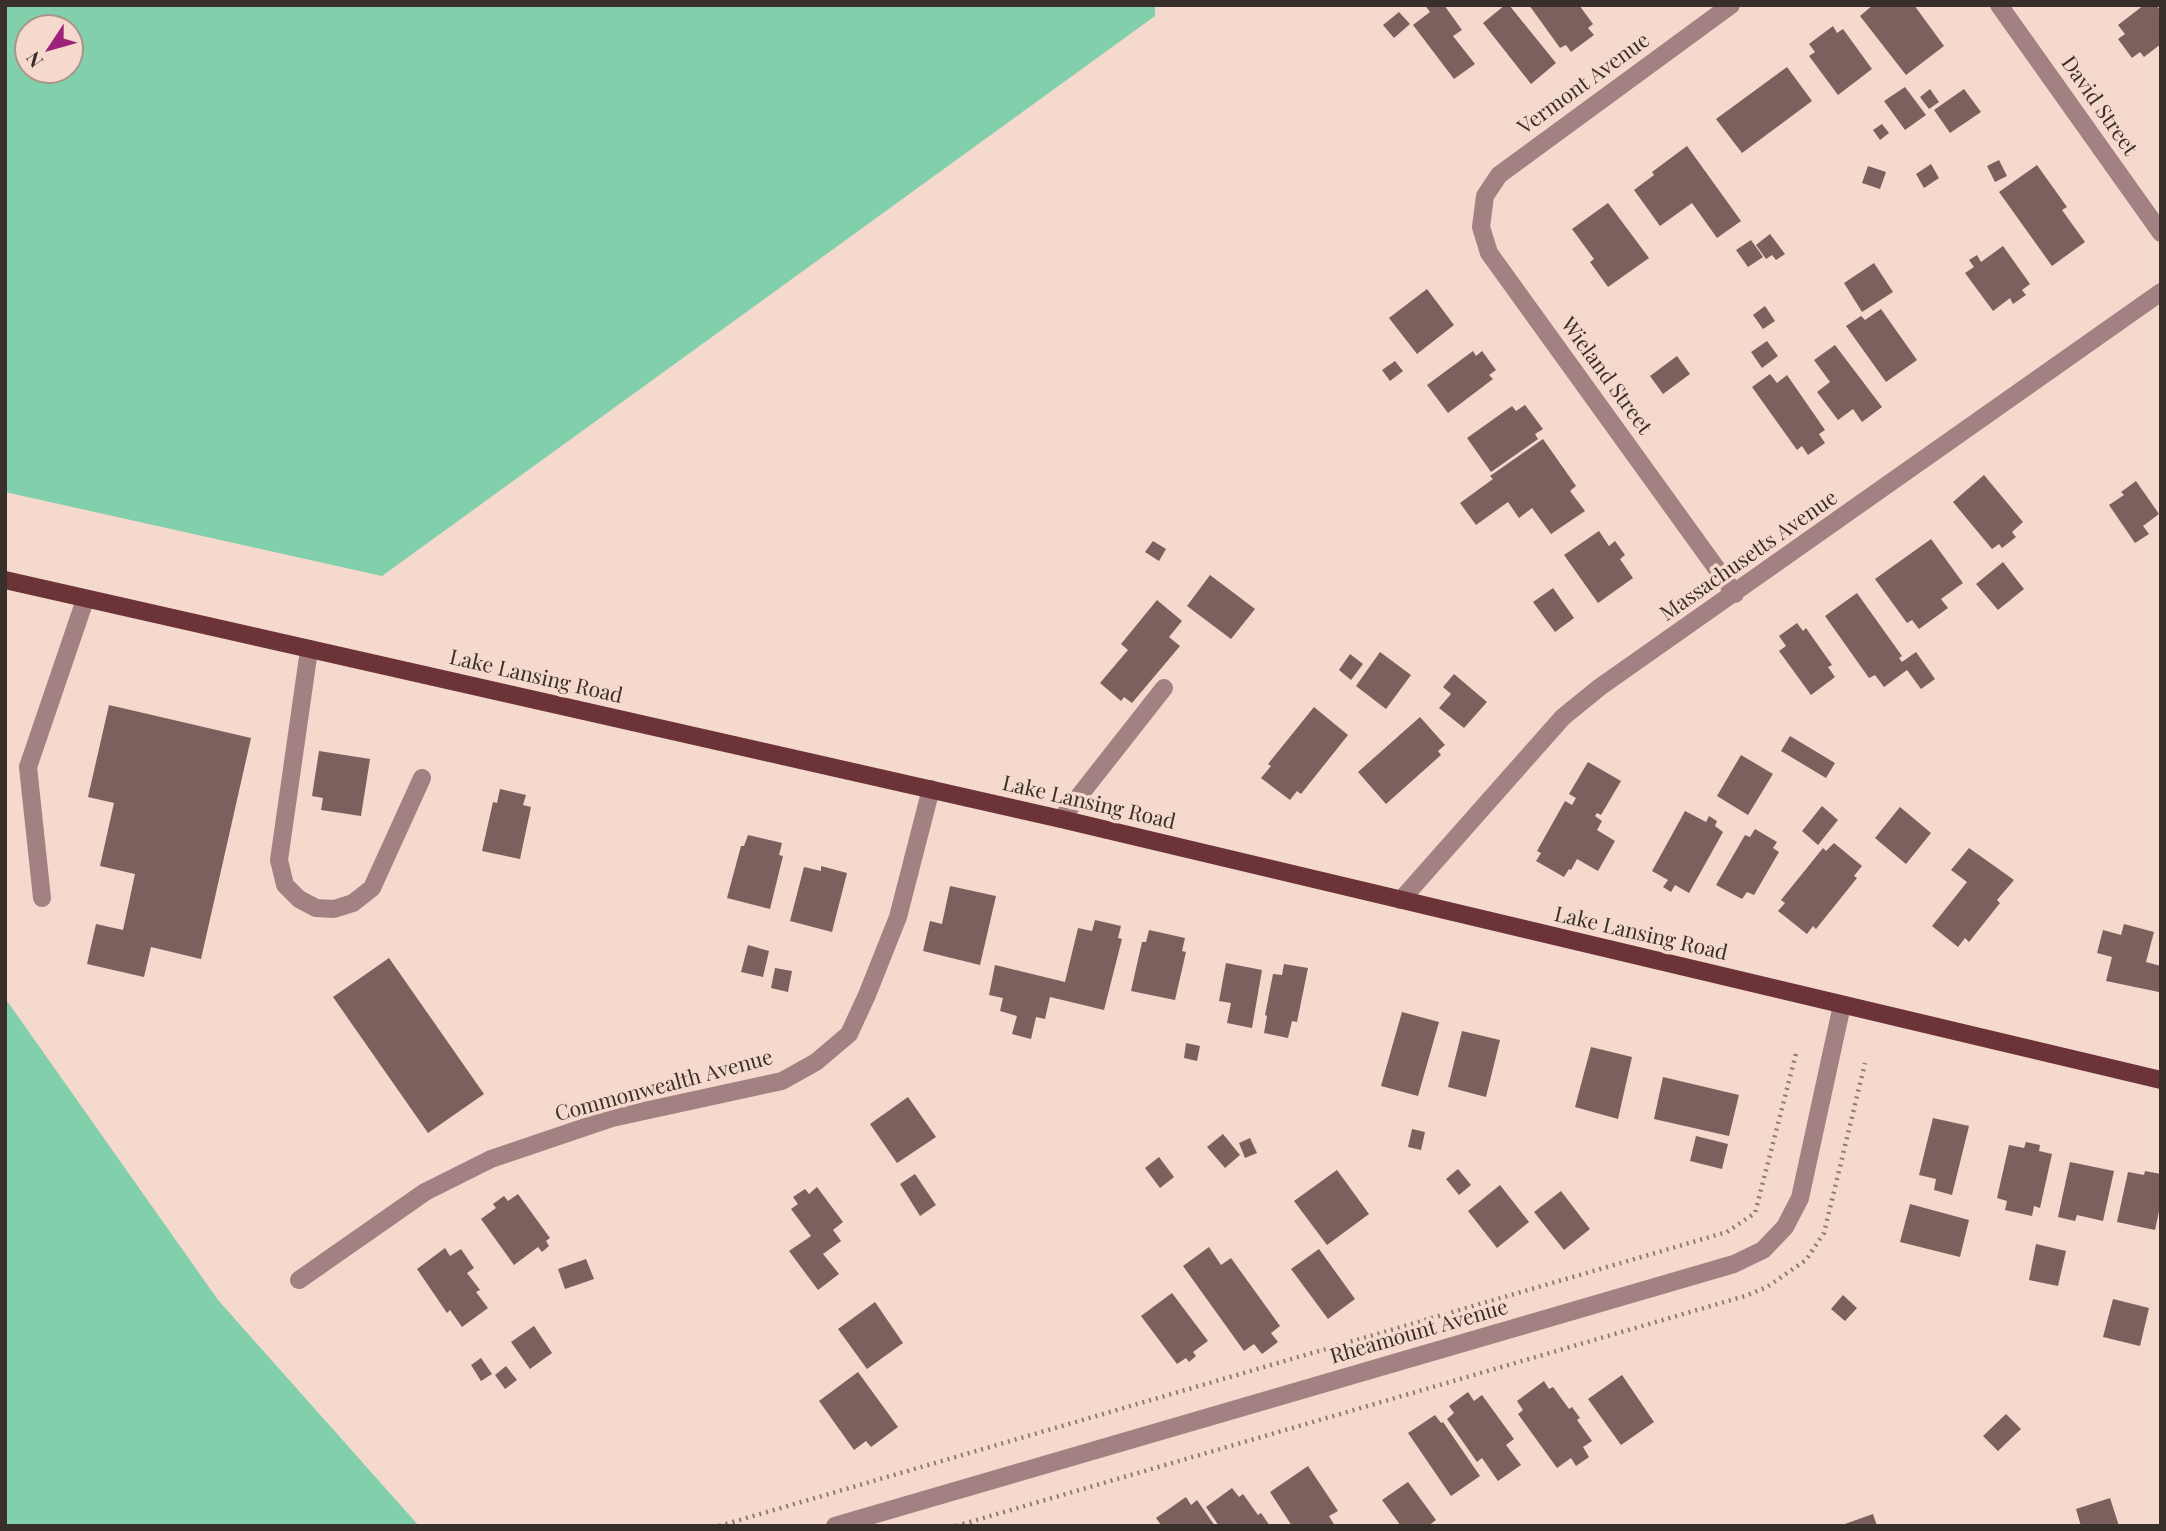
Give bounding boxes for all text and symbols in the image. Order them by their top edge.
north arrow [14,14,84,84]
street label: Vermont Avenue [1513,28,1655,140]
text: N [19,47,48,73]
street label: David Street [2056,51,2142,161]
street label: Wieland Street [1555,313,1657,439]
street label: Massachusetts Avenue [1656,485,1842,627]
street label: Lake Lansing Road [447,645,625,709]
street label: Lake Lansing Road [1000,771,1178,835]
street label: Lake Lansing Road [1552,902,1730,966]
street label: Commonwealth Avenue [552,1045,776,1127]
street label: Rheamount Avenue [1327,1295,1511,1369]

